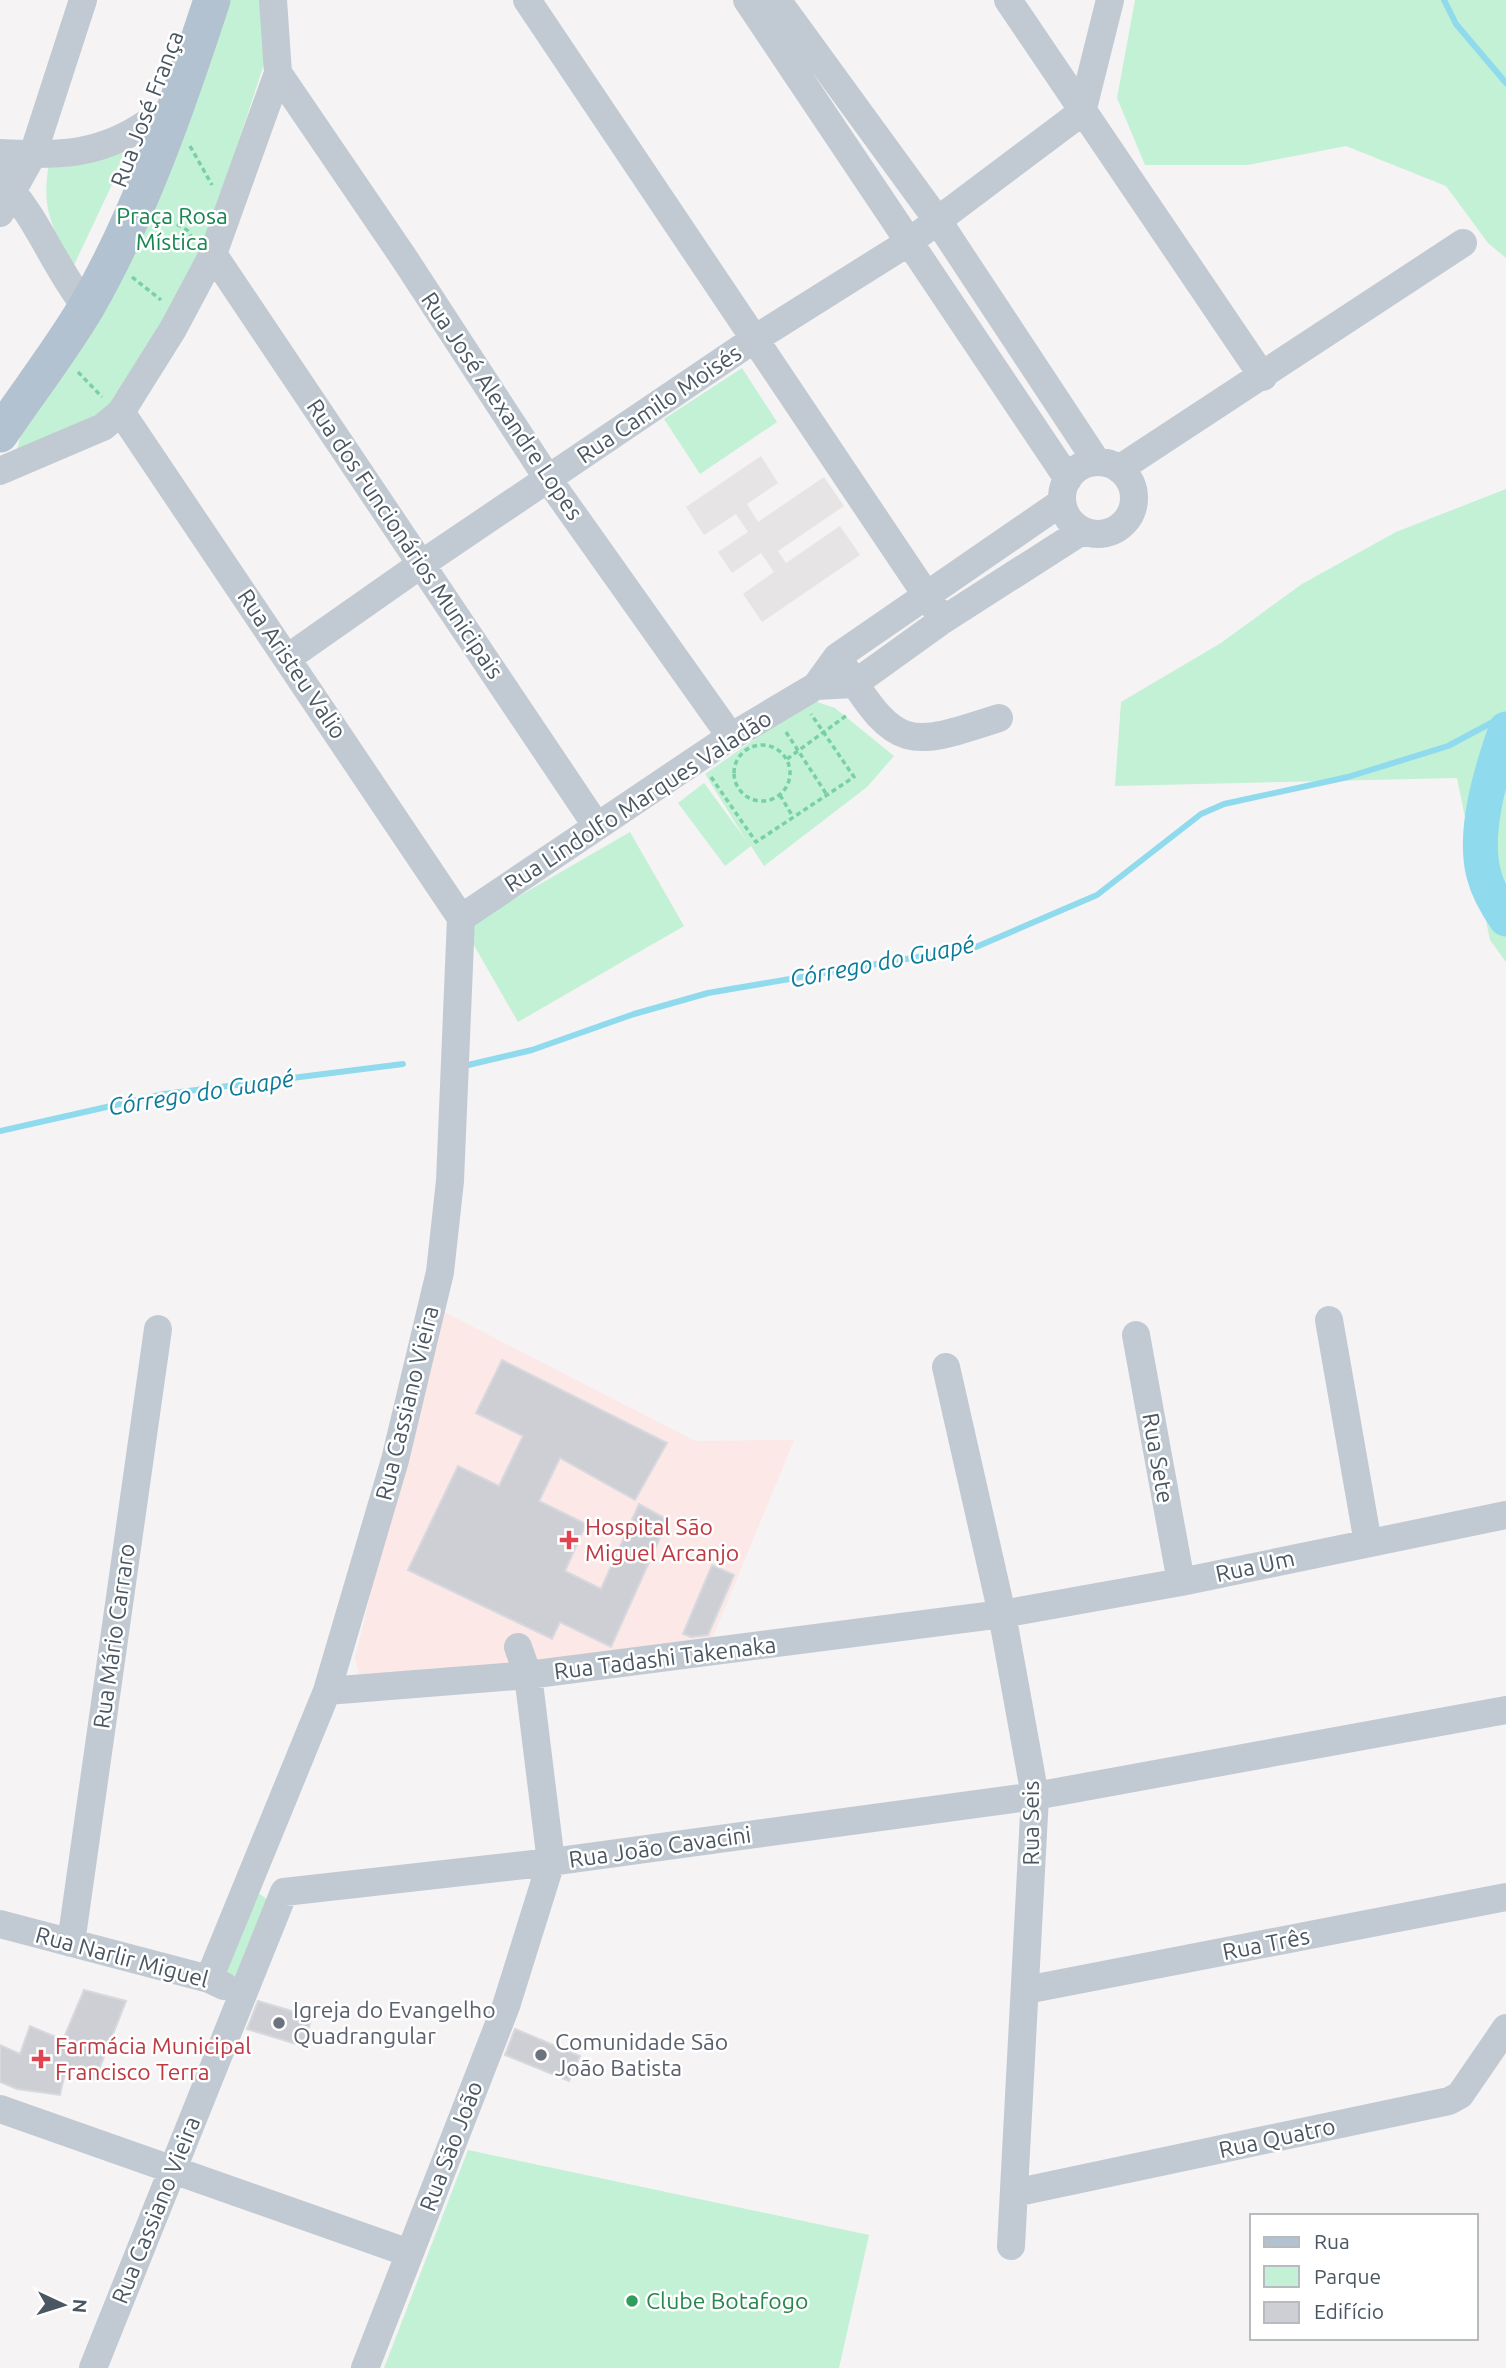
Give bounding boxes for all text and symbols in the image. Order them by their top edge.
street label: Rua José França [105,27,188,190]
park label: Praça Rosa Mística [116,203,228,254]
street label: Rua José Alexandre Lopes [417,287,588,524]
street label: Rua Camilo Moisés [572,339,745,468]
street label: Rua dos Funcionários Municipais [302,394,508,683]
street label: Rua Aristeu Valio [233,584,352,743]
street label: Rua Lindolfo Marques Valadão [500,705,776,896]
water label: Córrego do Guapé [787,930,977,993]
water label: Córrego do Guapé [106,1064,296,1121]
street label: Rua Cassiano Vieira [370,1303,443,1503]
street label: Rua Sete [1138,1411,1179,1505]
place label: Hospital São Miguel Arcanjo [585,1514,739,1565]
marker: Hospital São Miguel Arcanjo [559,1530,579,1550]
street label: Rua Mário Carraro [88,1542,139,1730]
street label: Rua Um [1213,1545,1297,1586]
street label: Rua Tadashi Takenaka [552,1631,777,1684]
street label: Rua Seis [1018,1781,1043,1865]
street label: Rua João Cavacini [567,1821,753,1872]
street label: Rua Narlir Miguel [33,1921,211,1992]
street label: Rua Três [1220,1923,1311,1964]
place label: Igreja do Evangelho Quadrangular [293,1997,496,2048]
marker: Igreja do Evangelho Quadrangular [271,2015,287,2031]
place label: Comunidade São João Batista [555,2029,728,2080]
place label: Farmácia Municipal Francisco Terra [55,2033,251,2084]
marker: Comunidade São João Batista [533,2047,549,2063]
marker: Farmácia Municipal Francisco Terra [33,2051,49,2067]
street label: Rua São João [414,2077,487,2214]
street label: Rua Cassiano Vieira [107,2113,204,2307]
street label: Rua Quatro [1216,2113,1337,2162]
legend [1250,2214,1478,2340]
text: Rua [1314,2229,1350,2253]
text: Parque [1314,2264,1381,2288]
north arrow [28,2270,98,2340]
place label: Clube Botafogo [646,2288,808,2313]
marker: Clube Botafogo [624,2293,640,2309]
text: N [68,2298,91,2314]
text: Edifício [1314,2299,1384,2323]

